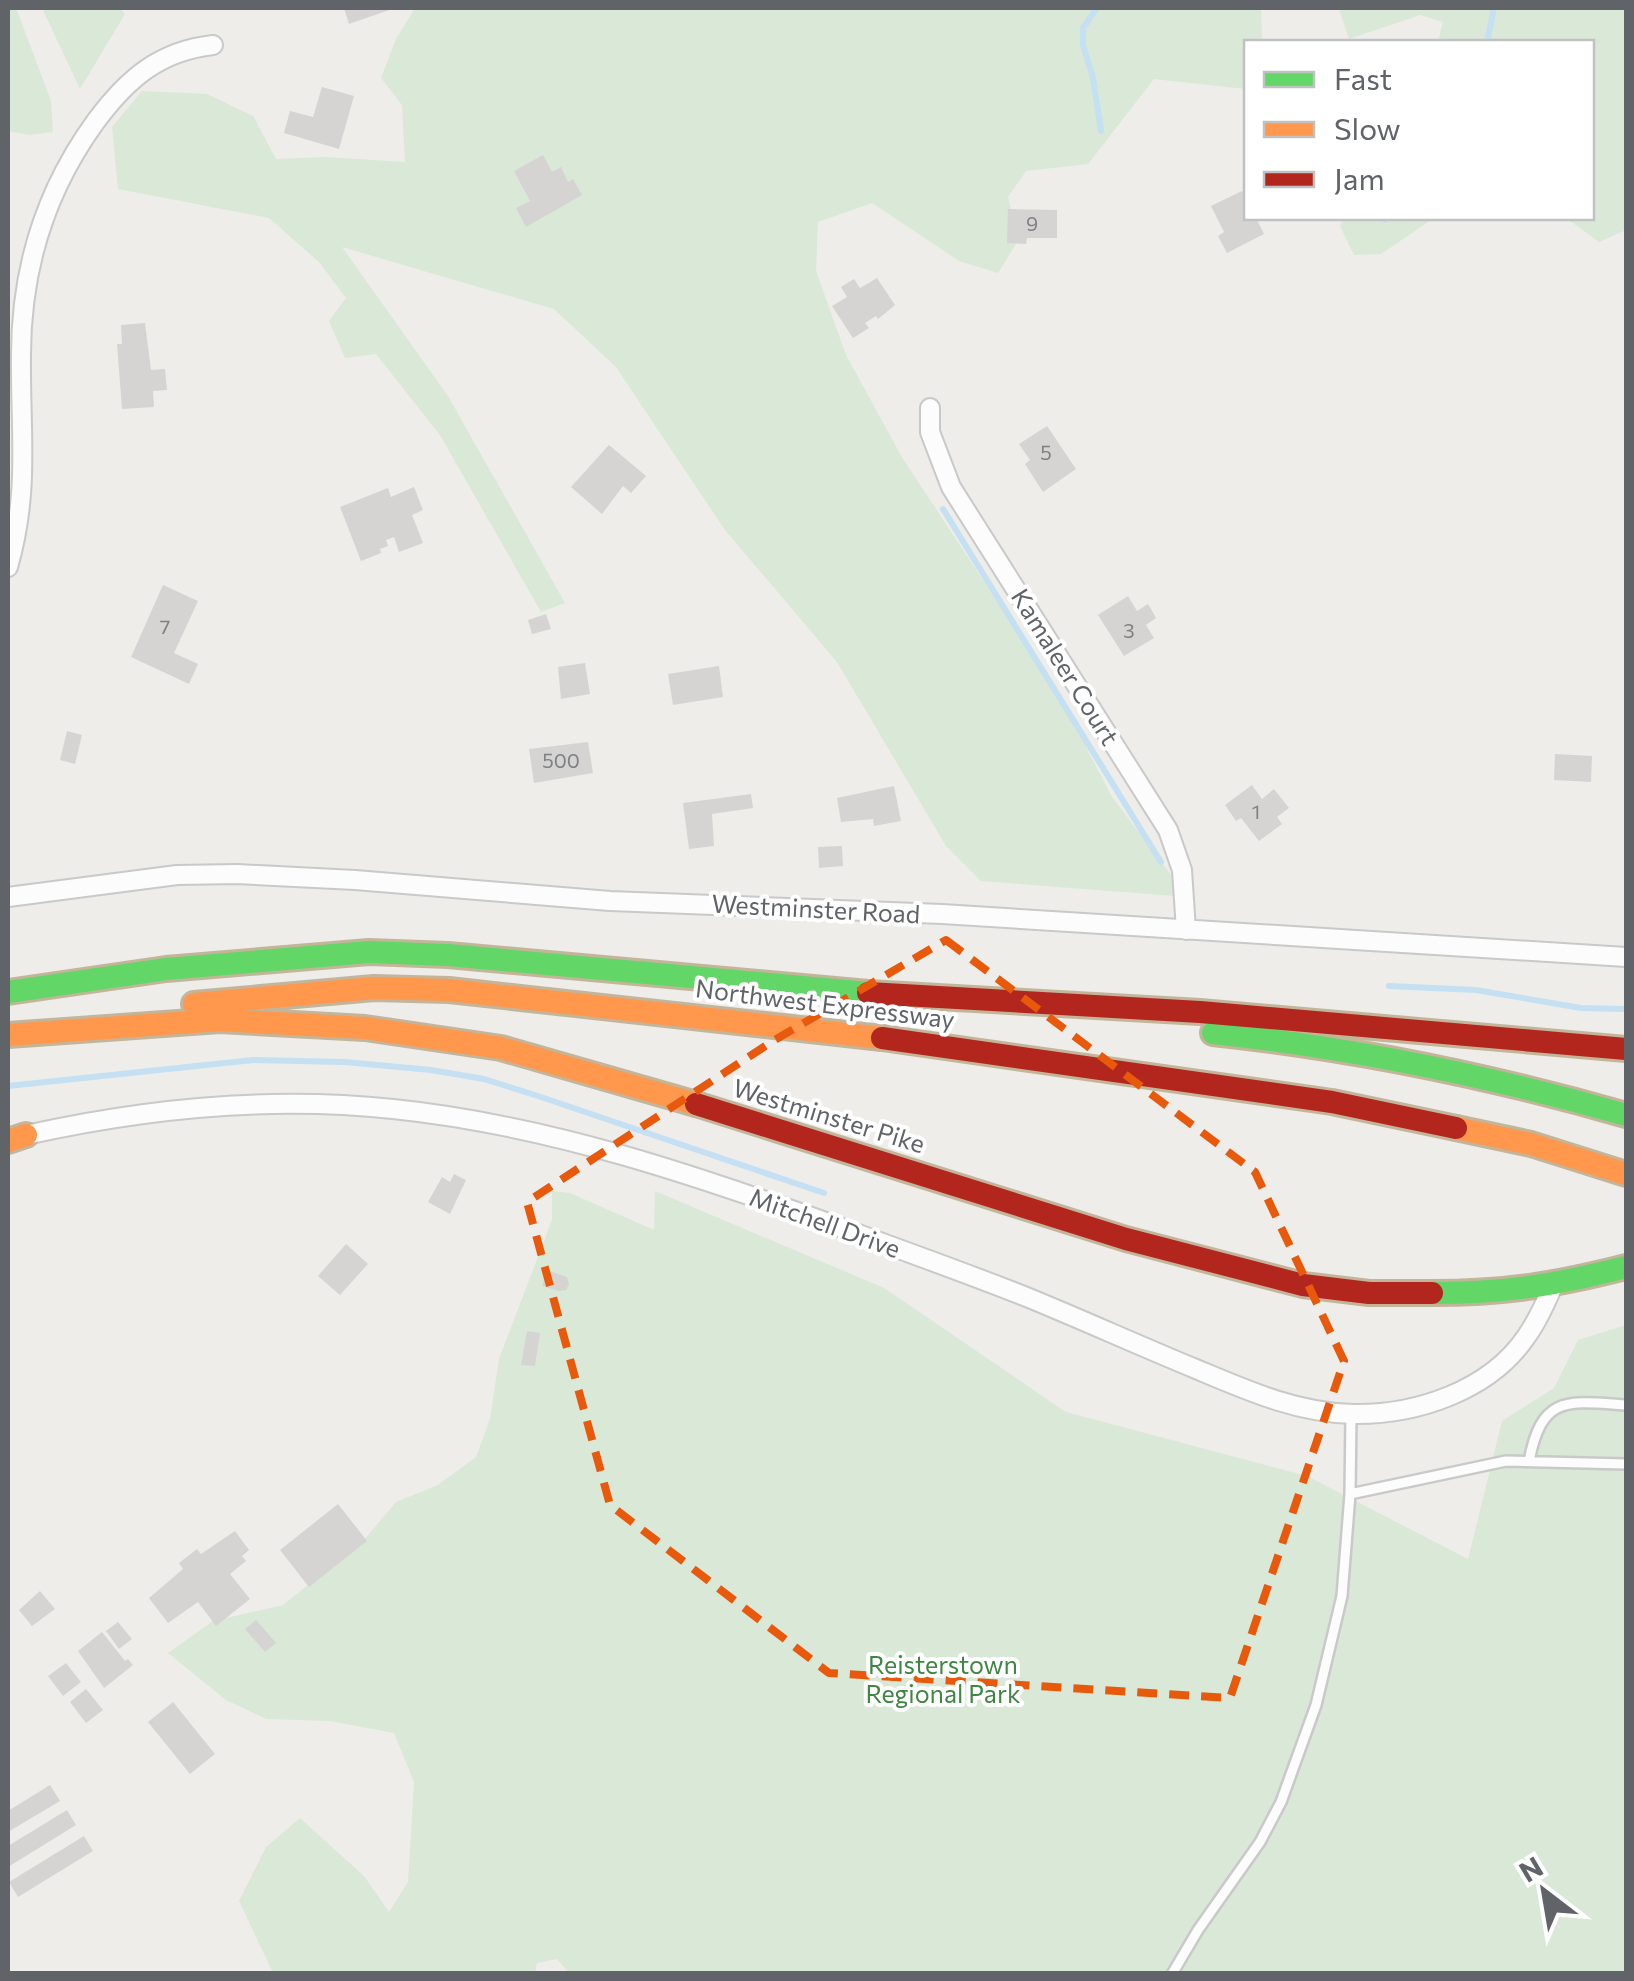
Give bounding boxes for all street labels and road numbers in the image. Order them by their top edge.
street label: Kamaleer Court [1006,583,1126,750]
street label: Westminster Road [711,888,921,928]
street label: Northwest Expressway [694,972,956,1034]
street label: Westminster Pike [730,1072,929,1158]
street label: Mitchell Drive [746,1181,905,1263]

